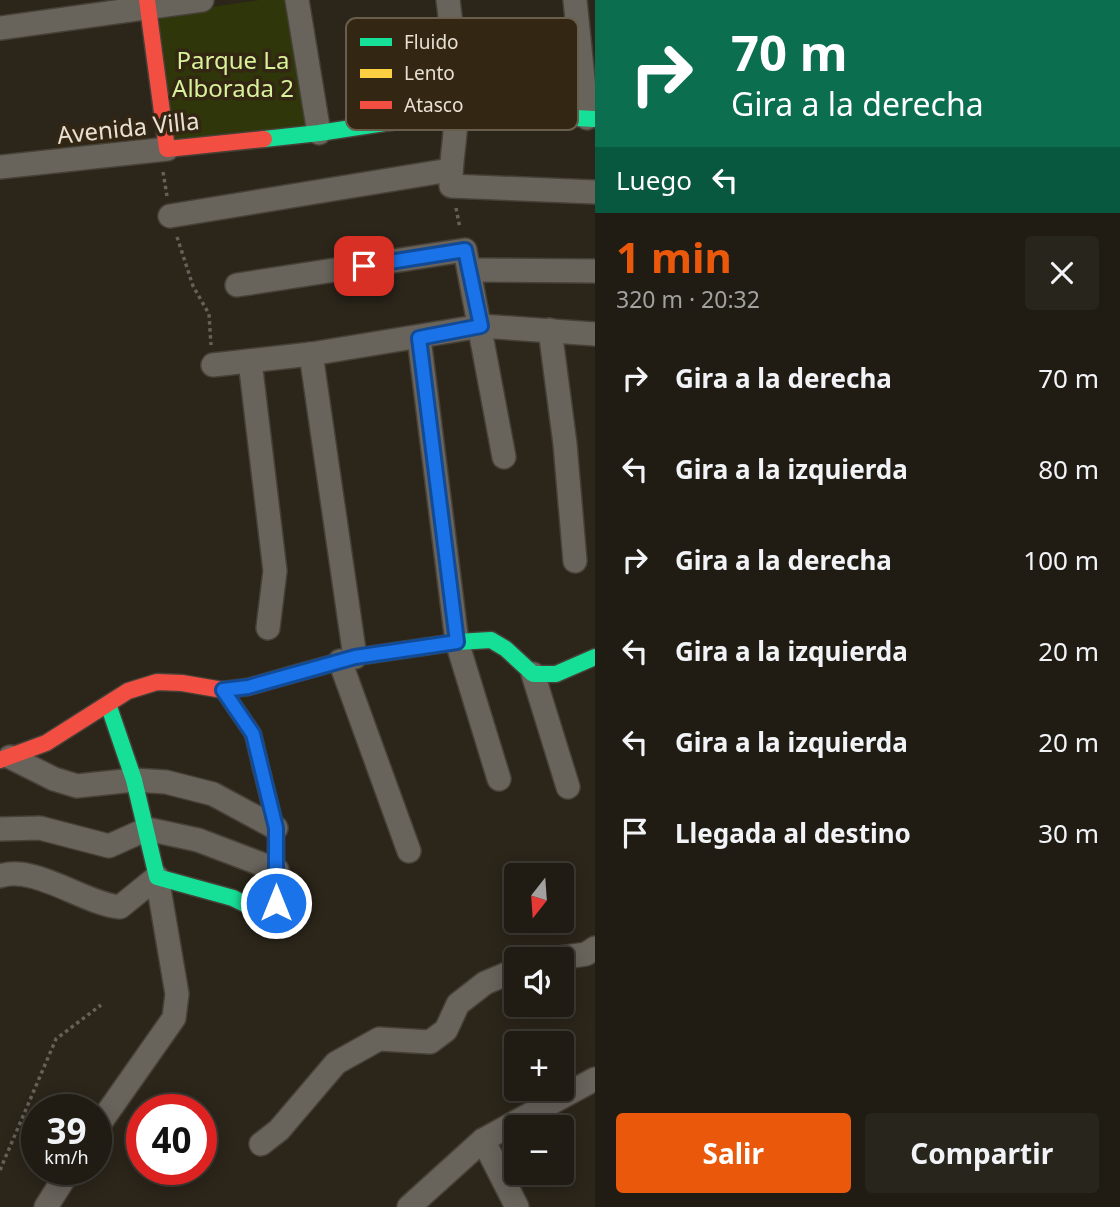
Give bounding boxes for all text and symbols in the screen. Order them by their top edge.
legend [346,18,578,130]
text: 70 m [731,19,848,85]
icon: right [616,28,707,119]
text: Fluido [404,29,459,55]
park label: Parque La Alborada 2 [172,43,294,104]
text: Lento [404,60,455,86]
text: Gira a la derecha [731,82,984,125]
text: Atasco [404,92,463,118]
street label: Avenida Villa [55,103,201,151]
icon: left [706,161,744,199]
text: Luego [616,162,692,198]
text: 1 min [616,228,732,285]
pin [334,236,394,296]
button: close [1025,236,1099,310]
icon: arrive [345,247,383,285]
text: 320 m · 20:32 [616,283,760,315]
icon: right [616,359,654,397]
text: Gira a la derecha [675,360,892,396]
text: 70 m [1038,360,1099,396]
icon: left [616,450,654,488]
text: Gira a la izquierda [675,451,908,487]
text: 80 m [1038,451,1099,487]
icon: right [616,541,654,579]
text: Gira a la derecha [675,542,892,578]
text: 100 m [1023,542,1099,578]
icon: left [616,632,654,670]
text: Gira a la izquierda [675,633,908,669]
text: 20 m [1038,633,1099,669]
icon: left [616,723,654,761]
text: Gira a la izquierda [675,724,908,760]
text: 20 m [1038,724,1099,760]
icon: arrive [616,814,654,852]
text: Llegada al destino [675,815,911,851]
text: 30 m [1038,815,1099,851]
north arrow [504,863,574,933]
map controls [504,863,574,1185]
position arrow [239,866,313,940]
button: sound [504,947,574,1017]
button: + [504,1031,574,1101]
speed limit sign: 40 [126,1094,217,1185]
text: 39 [46,1107,87,1154]
button: Salir [616,1113,851,1193]
button: Compartir [865,1113,1099,1193]
button: − [504,1115,574,1185]
text: km/h [44,1145,89,1169]

